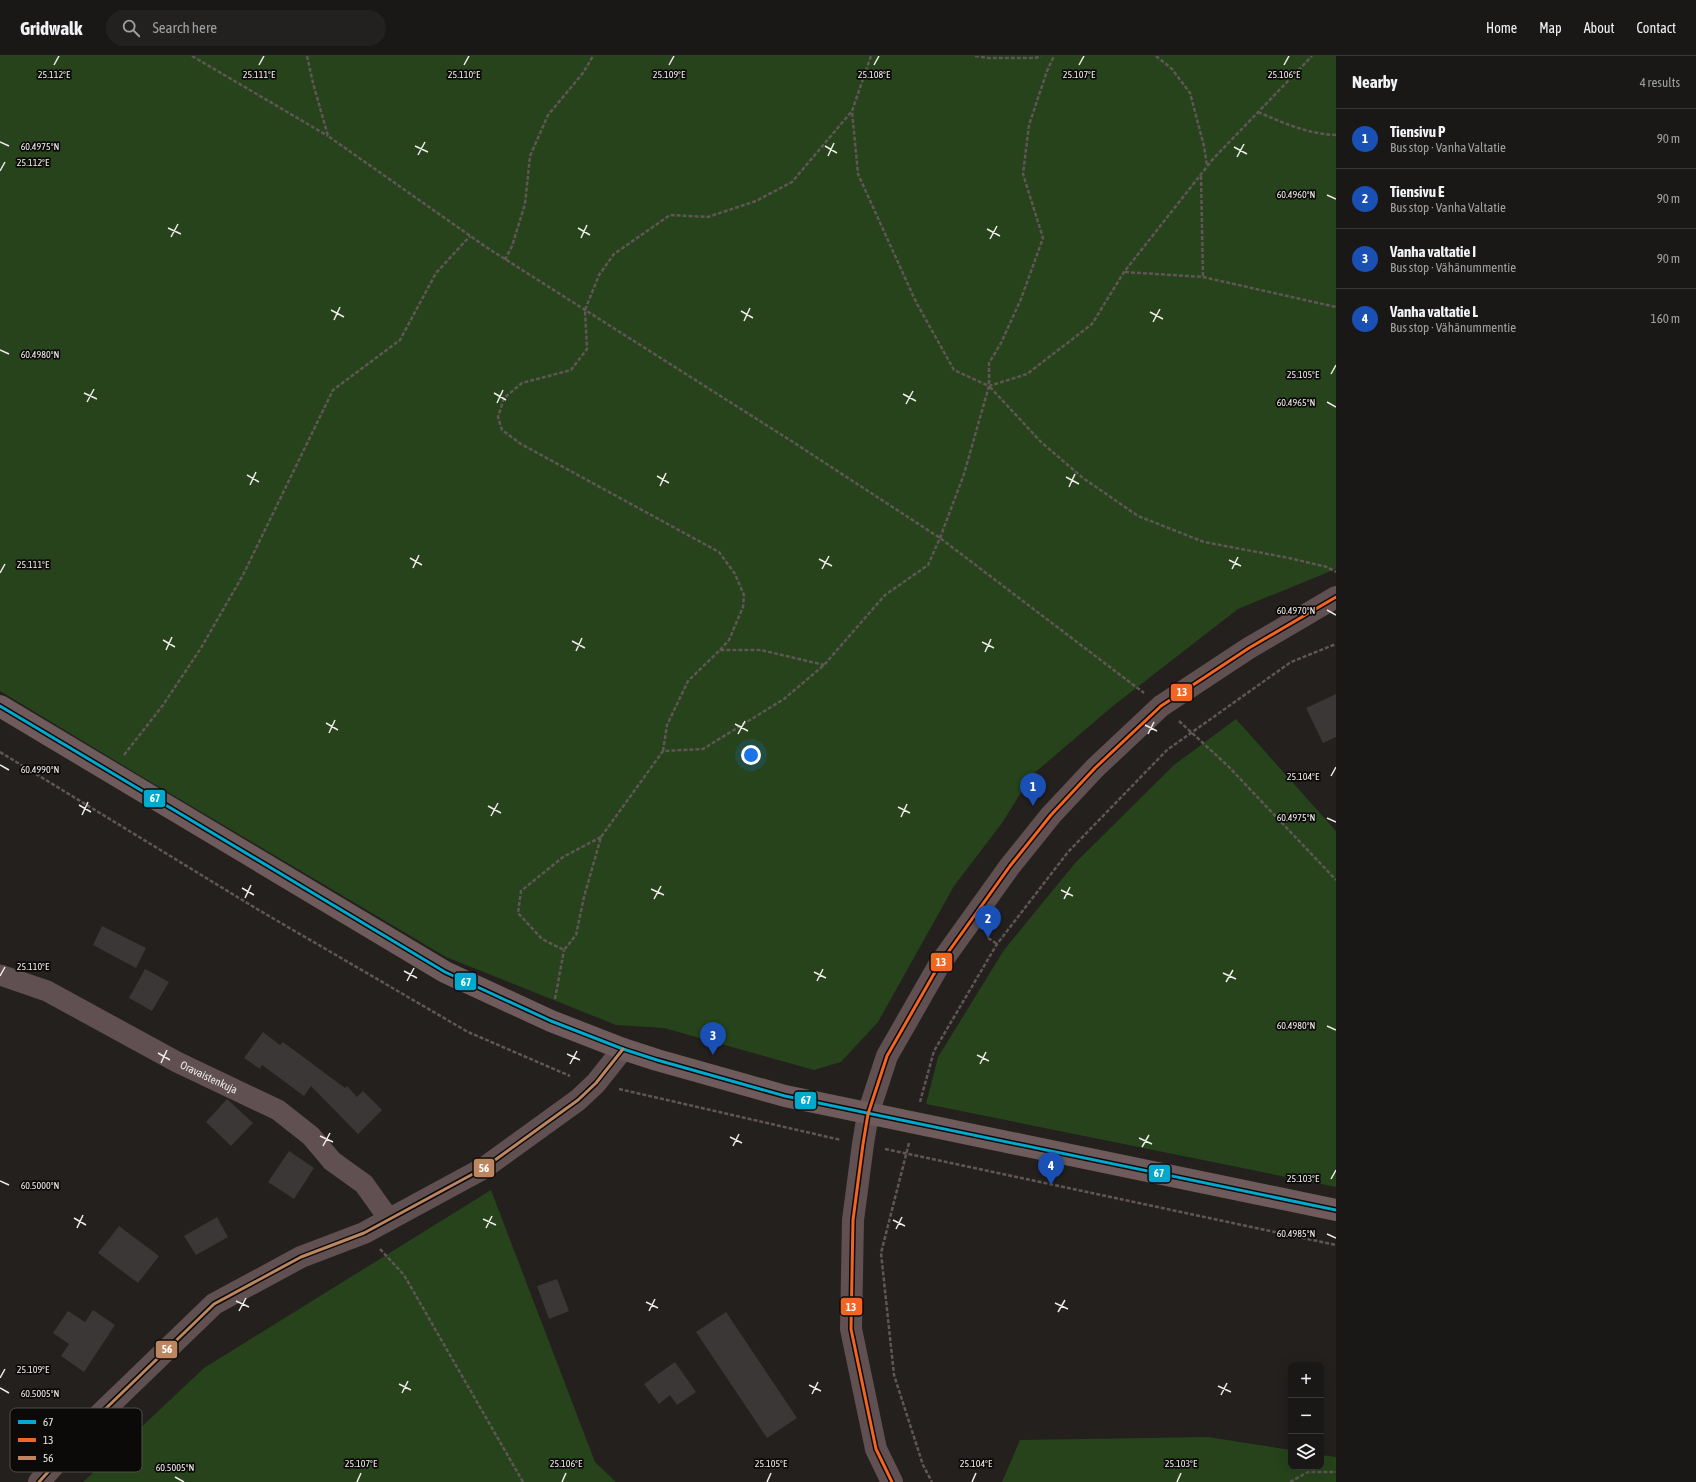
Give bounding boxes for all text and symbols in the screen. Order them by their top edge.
search box [106,10,386,46]
text: Gridwalk [20,17,82,39]
icon: search [120,17,142,39]
text: Search here [152,19,217,36]
text: Home [1486,20,1517,36]
text: Map [1539,20,1562,36]
text: About [1584,20,1615,36]
text: Contact [1637,20,1676,36]
text: 25.112°E [38,69,71,80]
text: 25.111°E [243,69,276,80]
text: 25.110°E [448,69,481,80]
text: 25.109°E [653,69,686,80]
text: 25.108°E [858,69,891,80]
text: 25.107°E [1063,69,1096,80]
text: 25.106°E [1268,69,1301,80]
text: Nearby [1352,72,1398,92]
text: 4 results [1640,75,1680,90]
text: Tiensivu P [1390,123,1445,140]
text: 1 [1362,131,1368,146]
text: 90 m [1657,131,1680,146]
text: Bus stop · Vanha Valtatie [1390,140,1506,155]
text: 60.4975°N [21,141,59,152]
text: 25.112°E [17,157,50,168]
text: Tiensivu E [1390,183,1444,200]
text: 60.4960°N [1277,189,1315,200]
text: 2 [1362,191,1368,206]
text: 90 m [1657,191,1680,206]
text: Bus stop · Vanha Valtatie [1390,200,1506,215]
text: Vanha valtatie I [1390,243,1476,260]
text: 3 [1362,251,1368,266]
text: 90 m [1657,251,1680,266]
text: Bus stop · Vähänummentie [1390,260,1516,275]
text: Vanha valtatie L [1390,303,1478,320]
text: 4 [1362,311,1368,326]
text: 160 m [1651,311,1680,326]
text: Bus stop · Vähänummentie [1390,320,1516,335]
text: 60.4980°N [21,349,59,360]
text: 25.105°E [1287,369,1320,380]
text: 60.4965°N [1277,397,1315,408]
text: 25.111°E [17,559,50,570]
text: 60.4970°N [1277,605,1315,616]
line badge: 13 [1170,683,1193,702]
text: 13 [1177,686,1187,698]
your location [741,745,761,765]
text: 60.4990°N [21,764,59,775]
text: 25.104°E [1287,771,1320,782]
pin: 1 [1020,773,1046,806]
line badge: 67 [143,789,166,808]
text: 67 [150,792,160,804]
text: 60.4975°N [1277,812,1315,823]
pin: 2 [975,905,1001,938]
line badge: 13 [930,952,953,972]
text: 13 [936,956,946,968]
text: 25.110°E [17,961,50,972]
line badge: 67 [454,972,477,991]
text: 67 [461,976,471,988]
text: 60.4980°N [1277,1020,1315,1031]
pin: 3 [700,1022,726,1055]
street label: Oravaistenkuja [178,1058,239,1096]
line badge: 67 [794,1091,817,1110]
text: 67 [801,1094,811,1106]
pin: 4 [1038,1152,1064,1185]
line badge: 56 [473,1158,495,1178]
text: 56 [479,1162,489,1174]
line badge: 67 [1148,1164,1171,1183]
text: 67 [1154,1167,1164,1179]
text: 25.103°E [1287,1173,1320,1184]
text: 60.5000°N [21,1180,59,1191]
text: 60.4985°N [1277,1228,1315,1239]
line badge: 13 [840,1297,863,1316]
text: 13 [846,1301,856,1313]
line badge: 56 [155,1340,178,1359]
text: 56 [162,1343,172,1355]
map controls [1288,1362,1324,1470]
button: + [1288,1362,1324,1398]
text: 25.109°E [17,1364,50,1375]
text: 60.5005°N [21,1388,59,1399]
button: − [1288,1398,1324,1434]
legend [10,1408,142,1472]
text: 67 [43,1416,53,1428]
text: 13 [43,1434,53,1446]
button: layers [1288,1434,1324,1470]
text: 56 [43,1452,53,1464]
text: 25.107°E [345,1458,378,1469]
text: 25.106°E [550,1458,583,1469]
text: 25.105°E [755,1458,788,1469]
text: 25.104°E [960,1458,993,1469]
text: 25.103°E [1165,1458,1198,1469]
text: 60.5005°N [156,1462,194,1473]

